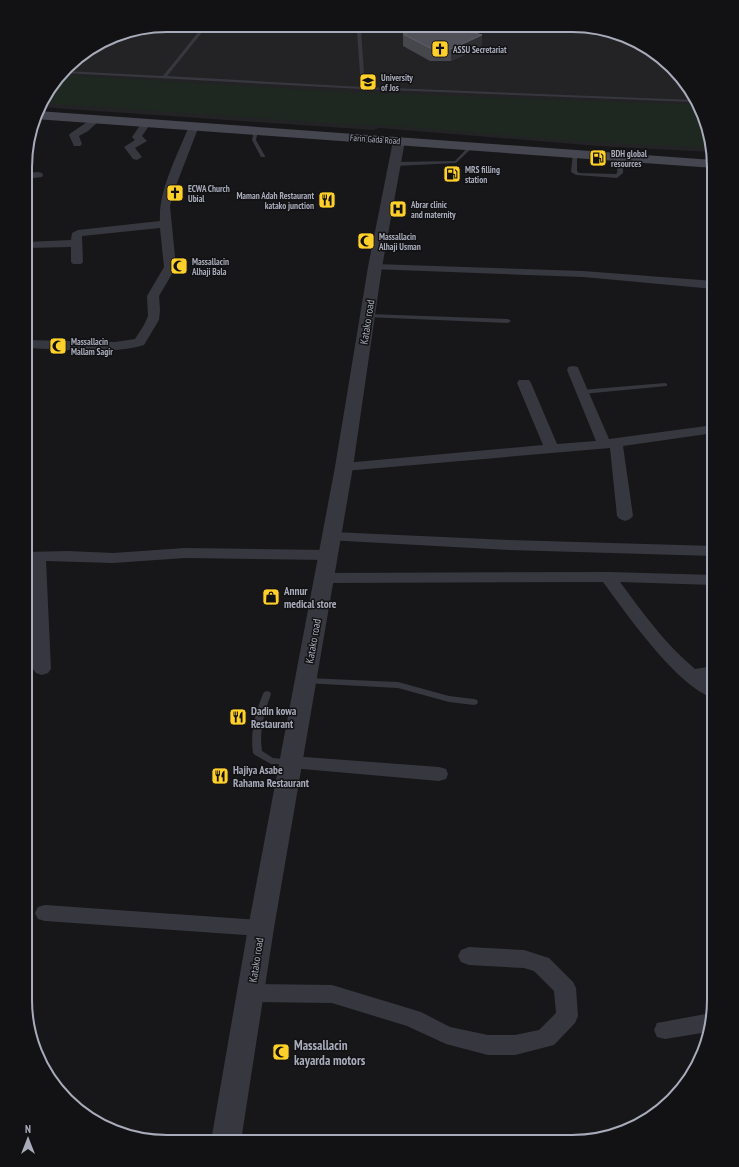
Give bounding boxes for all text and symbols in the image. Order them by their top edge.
church icon: ASSU Secretariat [430,39,450,59]
place label: ASSU Secretariat [452,44,507,55]
school or university icon: University of Jos [358,72,378,92]
place label: University of Jos [381,72,413,93]
street label: Farin Gada Road [349,132,401,146]
fuel station icon: BDH global resources [588,148,608,168]
place label: BDH global resources [611,148,648,169]
fuel station icon: MRS filling station [442,164,462,184]
place label: MRS filling station [465,164,500,185]
church icon: ECWA Church Ubial [165,183,185,203]
place label: ECWA Church Ubial [188,183,230,204]
place label: Maman Adah Restaurant katako junction [236,190,314,211]
restaurant icon: Maman Adah Restaurant katako junction [317,190,337,210]
hospital icon: Abrar clinic and maternity [388,199,408,219]
place label: Abrar clinic and maternity [410,199,456,220]
mosque icon: Massallacin Alhaji Usman [356,231,376,251]
place label: Massallacin Alhaji Usman [378,231,421,252]
mosque icon: Massallacin Alhaji Bala [169,256,189,276]
place label: Massallacin Alhaji Bala [191,256,229,277]
street label: Katako road [357,298,377,345]
mosque icon: Massallacin Mallam Sagir [48,336,68,356]
place label: Massallacin Mallam Sagir [71,336,113,357]
place label: Annur medical store [283,584,337,611]
shop icon: Annur medical store [261,587,281,607]
street label: Katako road [302,617,324,664]
place label: Dadin kowa Restaurant [251,704,297,731]
restaurant icon: Dadin kowa Restaurant [228,707,248,727]
place label: Hajiya Asabe Rahama Restaurant [233,763,310,790]
restaurant icon: Hajiya Asabe Rahama Restaurant [210,766,230,786]
street label: Katako road [246,936,266,983]
place label: Massallacin kayarda motors [294,1037,366,1069]
mosque icon: Massallacin kayarda motors [271,1042,291,1062]
north arrow [8,1119,48,1159]
text: N [25,1122,31,1136]

